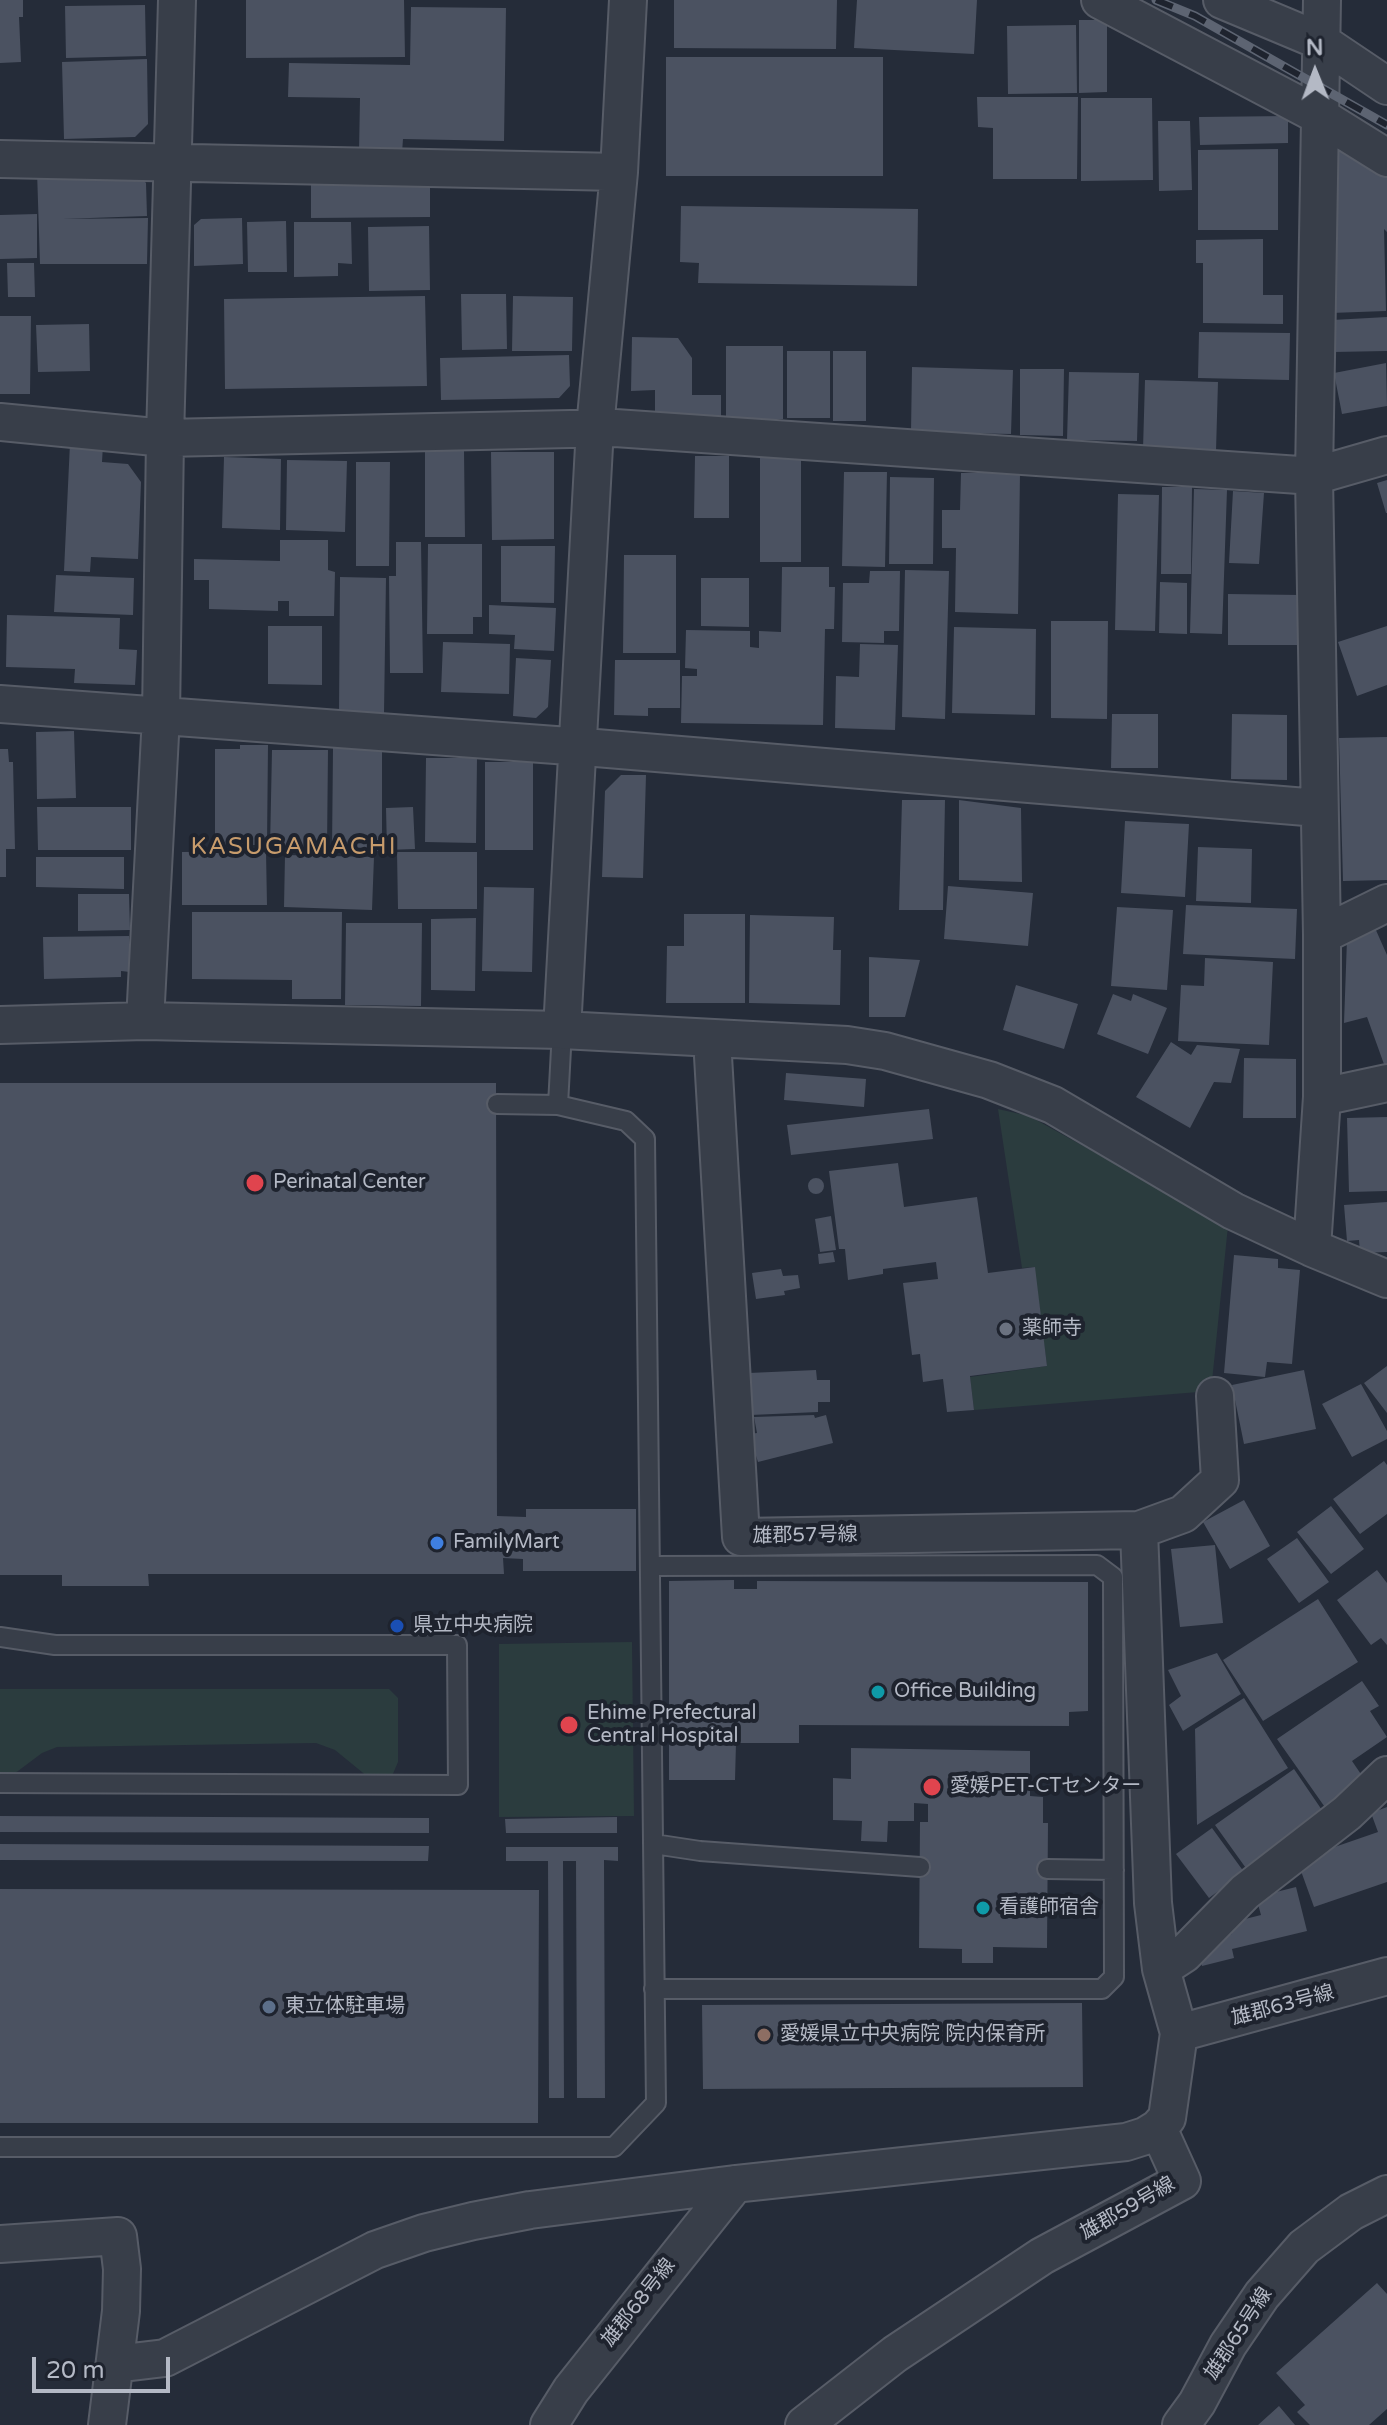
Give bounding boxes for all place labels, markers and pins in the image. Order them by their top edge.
place label: Perinatal Center [273,1171,426,1195]
marker: Perinatal Center [244,1172,266,1194]
place label: 薬師寺 [1022,1317,1082,1341]
marker: 薬師寺 [997,1320,1015,1338]
place label: FamilyMart [453,1531,560,1555]
marker: FamilyMart [428,1534,446,1552]
place label: 県立中央病院 [413,1614,533,1638]
marker: 県立中央病院 [388,1617,406,1635]
place label: Office Building [894,1680,1036,1704]
marker: Office Building [869,1683,887,1701]
place label: Ehime Prefectural Central Hospital [587,1702,756,1749]
marker: Ehime Prefectural Central Hospital [558,1714,580,1736]
place label: 愛媛PET-CTセンター [950,1775,1141,1799]
marker: 愛媛PET-CTセンター [921,1776,943,1798]
place label: 看護師宿舎 [999,1896,1099,1920]
marker: 看護師宿舎 [974,1899,992,1917]
place label: 東立体駐車場 [285,1995,405,2019]
marker: 東立体駐車場 [260,1998,278,2016]
place label: 愛媛県立中央病院 院内保育所 [780,2023,1045,2047]
marker: 愛媛県立中央病院 院内保育所 [755,2026,773,2044]

